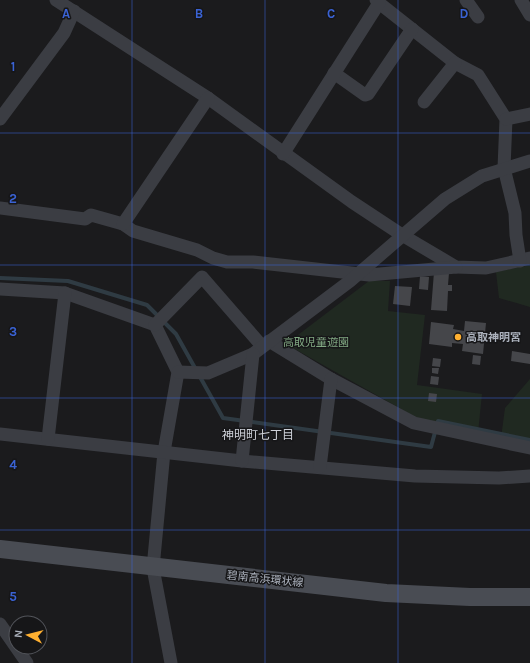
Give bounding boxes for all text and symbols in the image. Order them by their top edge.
text: A [62,6,70,21]
text: B [195,6,203,21]
text: C [327,6,335,21]
text: D [460,6,469,21]
text: 1 [11,59,15,74]
text: 2 [9,191,17,206]
text: 3 [9,324,17,339]
place label: 高取神明宮 [466,331,521,344]
marker: 高取神明宮 [453,332,463,342]
park label: 高取児童遊園 [283,336,349,349]
district label: 神明町七丁目 [222,428,294,442]
text: 4 [9,457,17,472]
street label: 碧南高浜環状線 [226,569,304,589]
text: 5 [9,589,17,604]
north arrow [8,615,48,655]
text: N [12,629,26,639]

